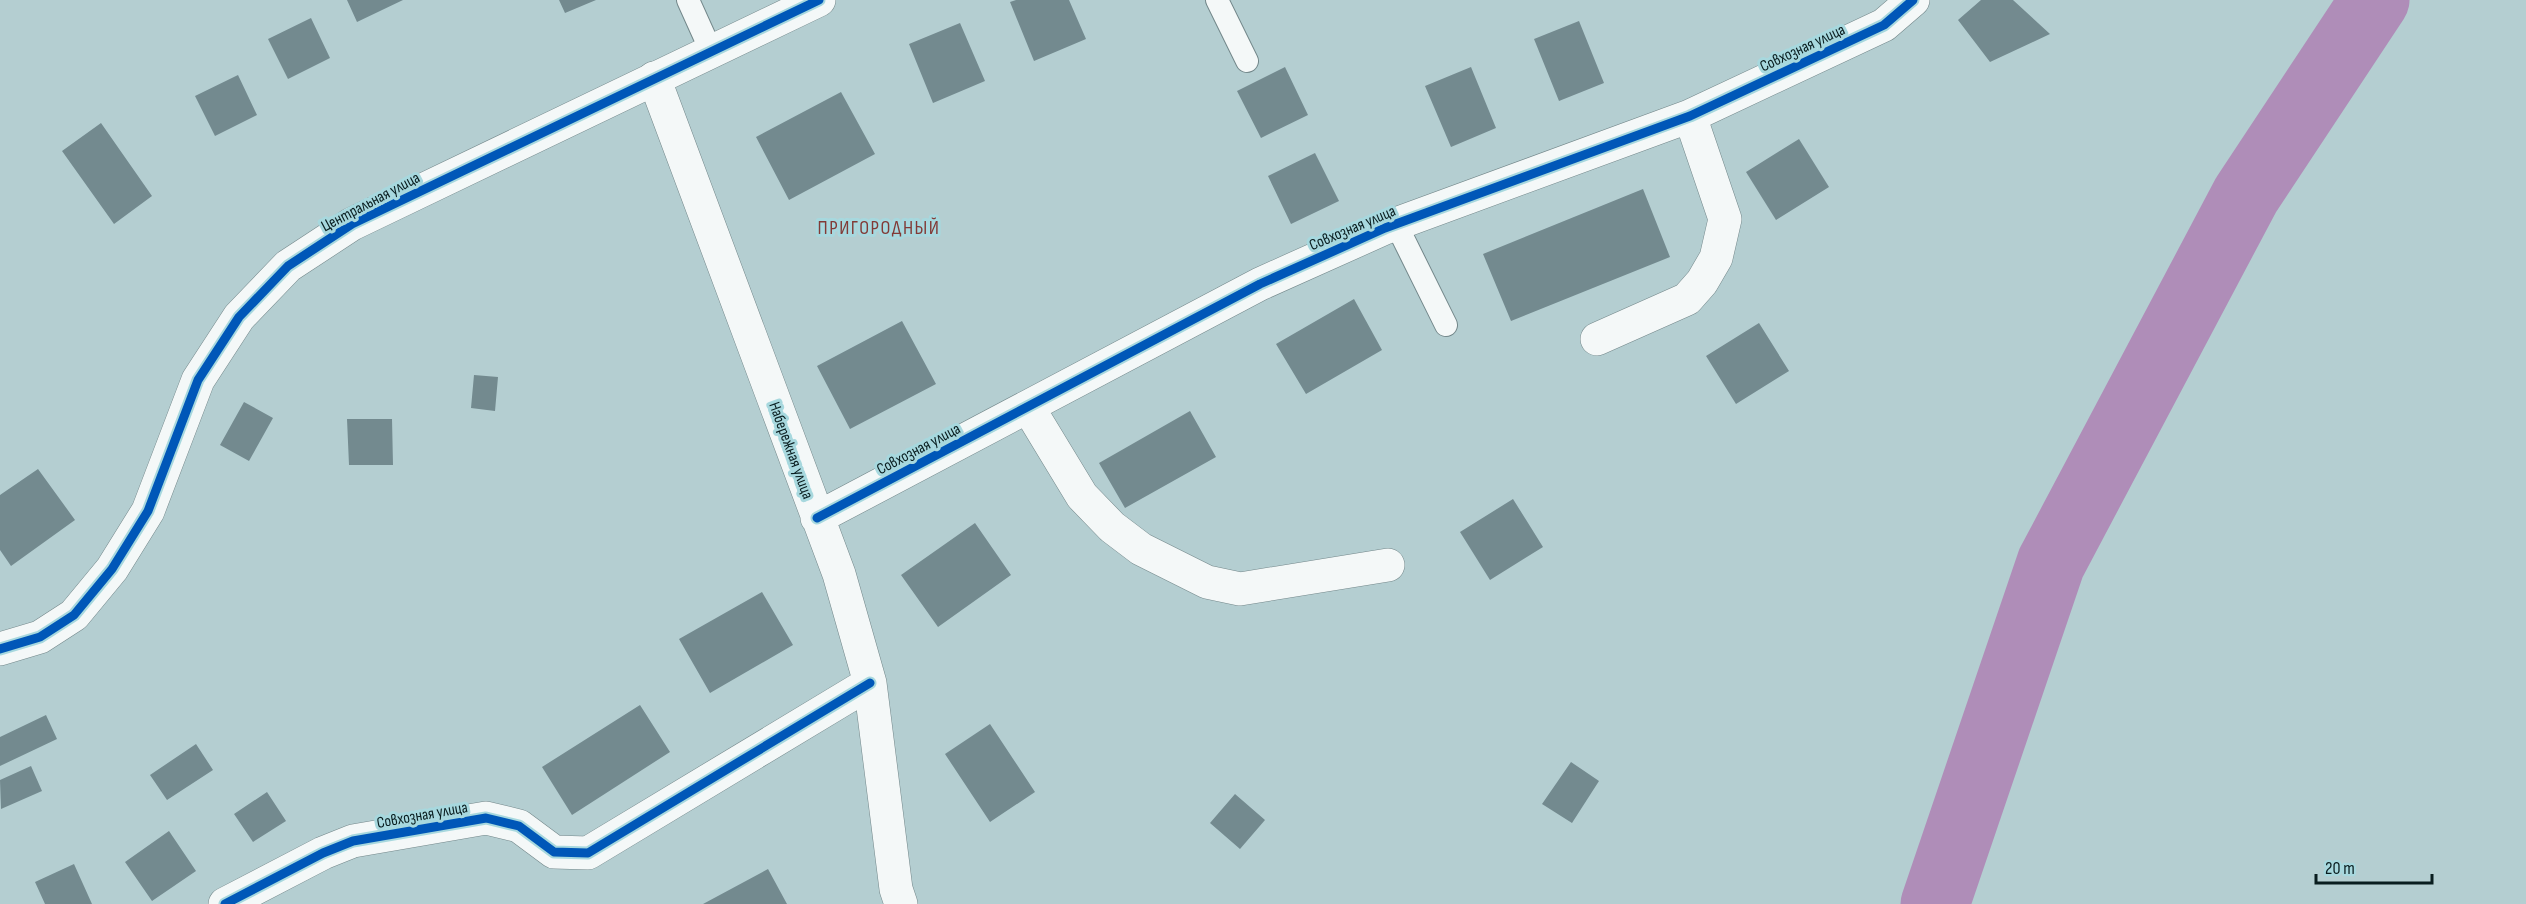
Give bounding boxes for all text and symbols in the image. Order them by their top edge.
street label: Совхозная улица [1757,20,1848,76]
street label: Центральная улица [318,168,423,236]
street label: Совхозная улица [1307,202,1399,255]
district label: ПРИГОРОДНЫЙ [818,216,940,240]
street label: Набережная улица [764,399,817,502]
street label: Совхозная улица [874,419,964,479]
street label: Совхозная улица [375,798,469,833]
scale bar [2316,847,2432,885]
text: 20 m [2325,858,2355,879]

